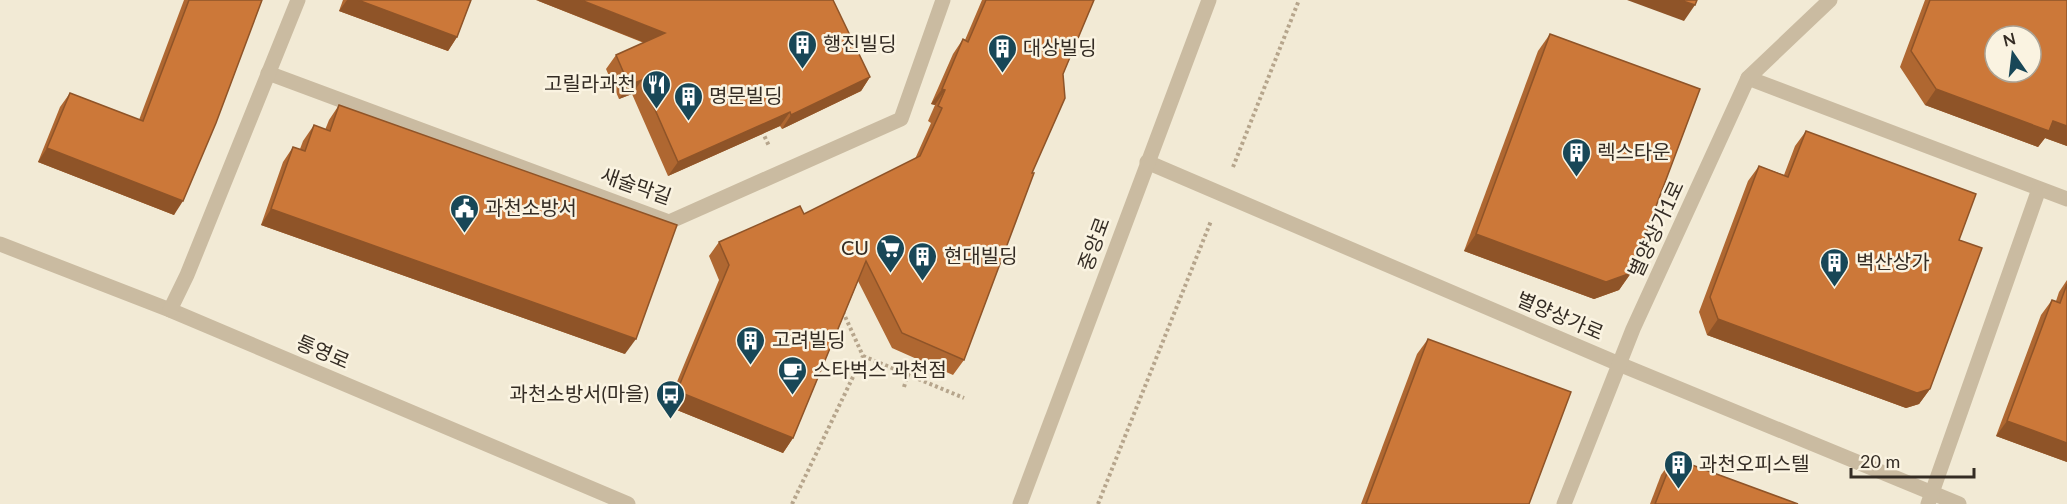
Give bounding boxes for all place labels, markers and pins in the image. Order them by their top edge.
building icon: 행진빌딩 [786,28,818,70]
place label: 행진빌딩 [823,31,897,55]
building icon: 대상빌딩 [986,32,1018,74]
place label: 대상빌딩 [1023,35,1097,59]
restaurant icon: 고릴라과천 [641,68,673,110]
place label: 고릴라과천 [544,71,636,95]
building icon: 명문빌딩 [672,80,704,122]
place label: 명문빌딩 [709,83,783,107]
building icon: 렉스타운 [1560,136,1592,178]
place label: 렉스타운 [1597,139,1671,163]
public building icon: 과천소방서 [448,192,480,234]
place label: 과천소방서 [485,195,577,219]
supermarket icon: CU [874,232,906,274]
place label: CU [841,235,869,259]
building icon: 현대빌딩 [907,240,939,282]
place label: 현대빌딩 [944,243,1018,267]
building icon: 벽산상가 [1819,246,1851,288]
place label: 벽산상가 [1856,249,1930,273]
building icon: 고려빌딩 [735,324,767,366]
place label: 고려빌딩 [772,327,846,351]
cafe icon: 스타벅스 과천점 [776,354,808,396]
place label: 스타벅스 과천점 [813,357,947,381]
bus stop icon: 과천소방서(마을) [654,378,686,420]
place label: 과천소방서(마을) [510,381,649,405]
building icon: 과천오피스텔 [1662,448,1694,490]
place label: 과천오피스텔 [1699,451,1809,475]

